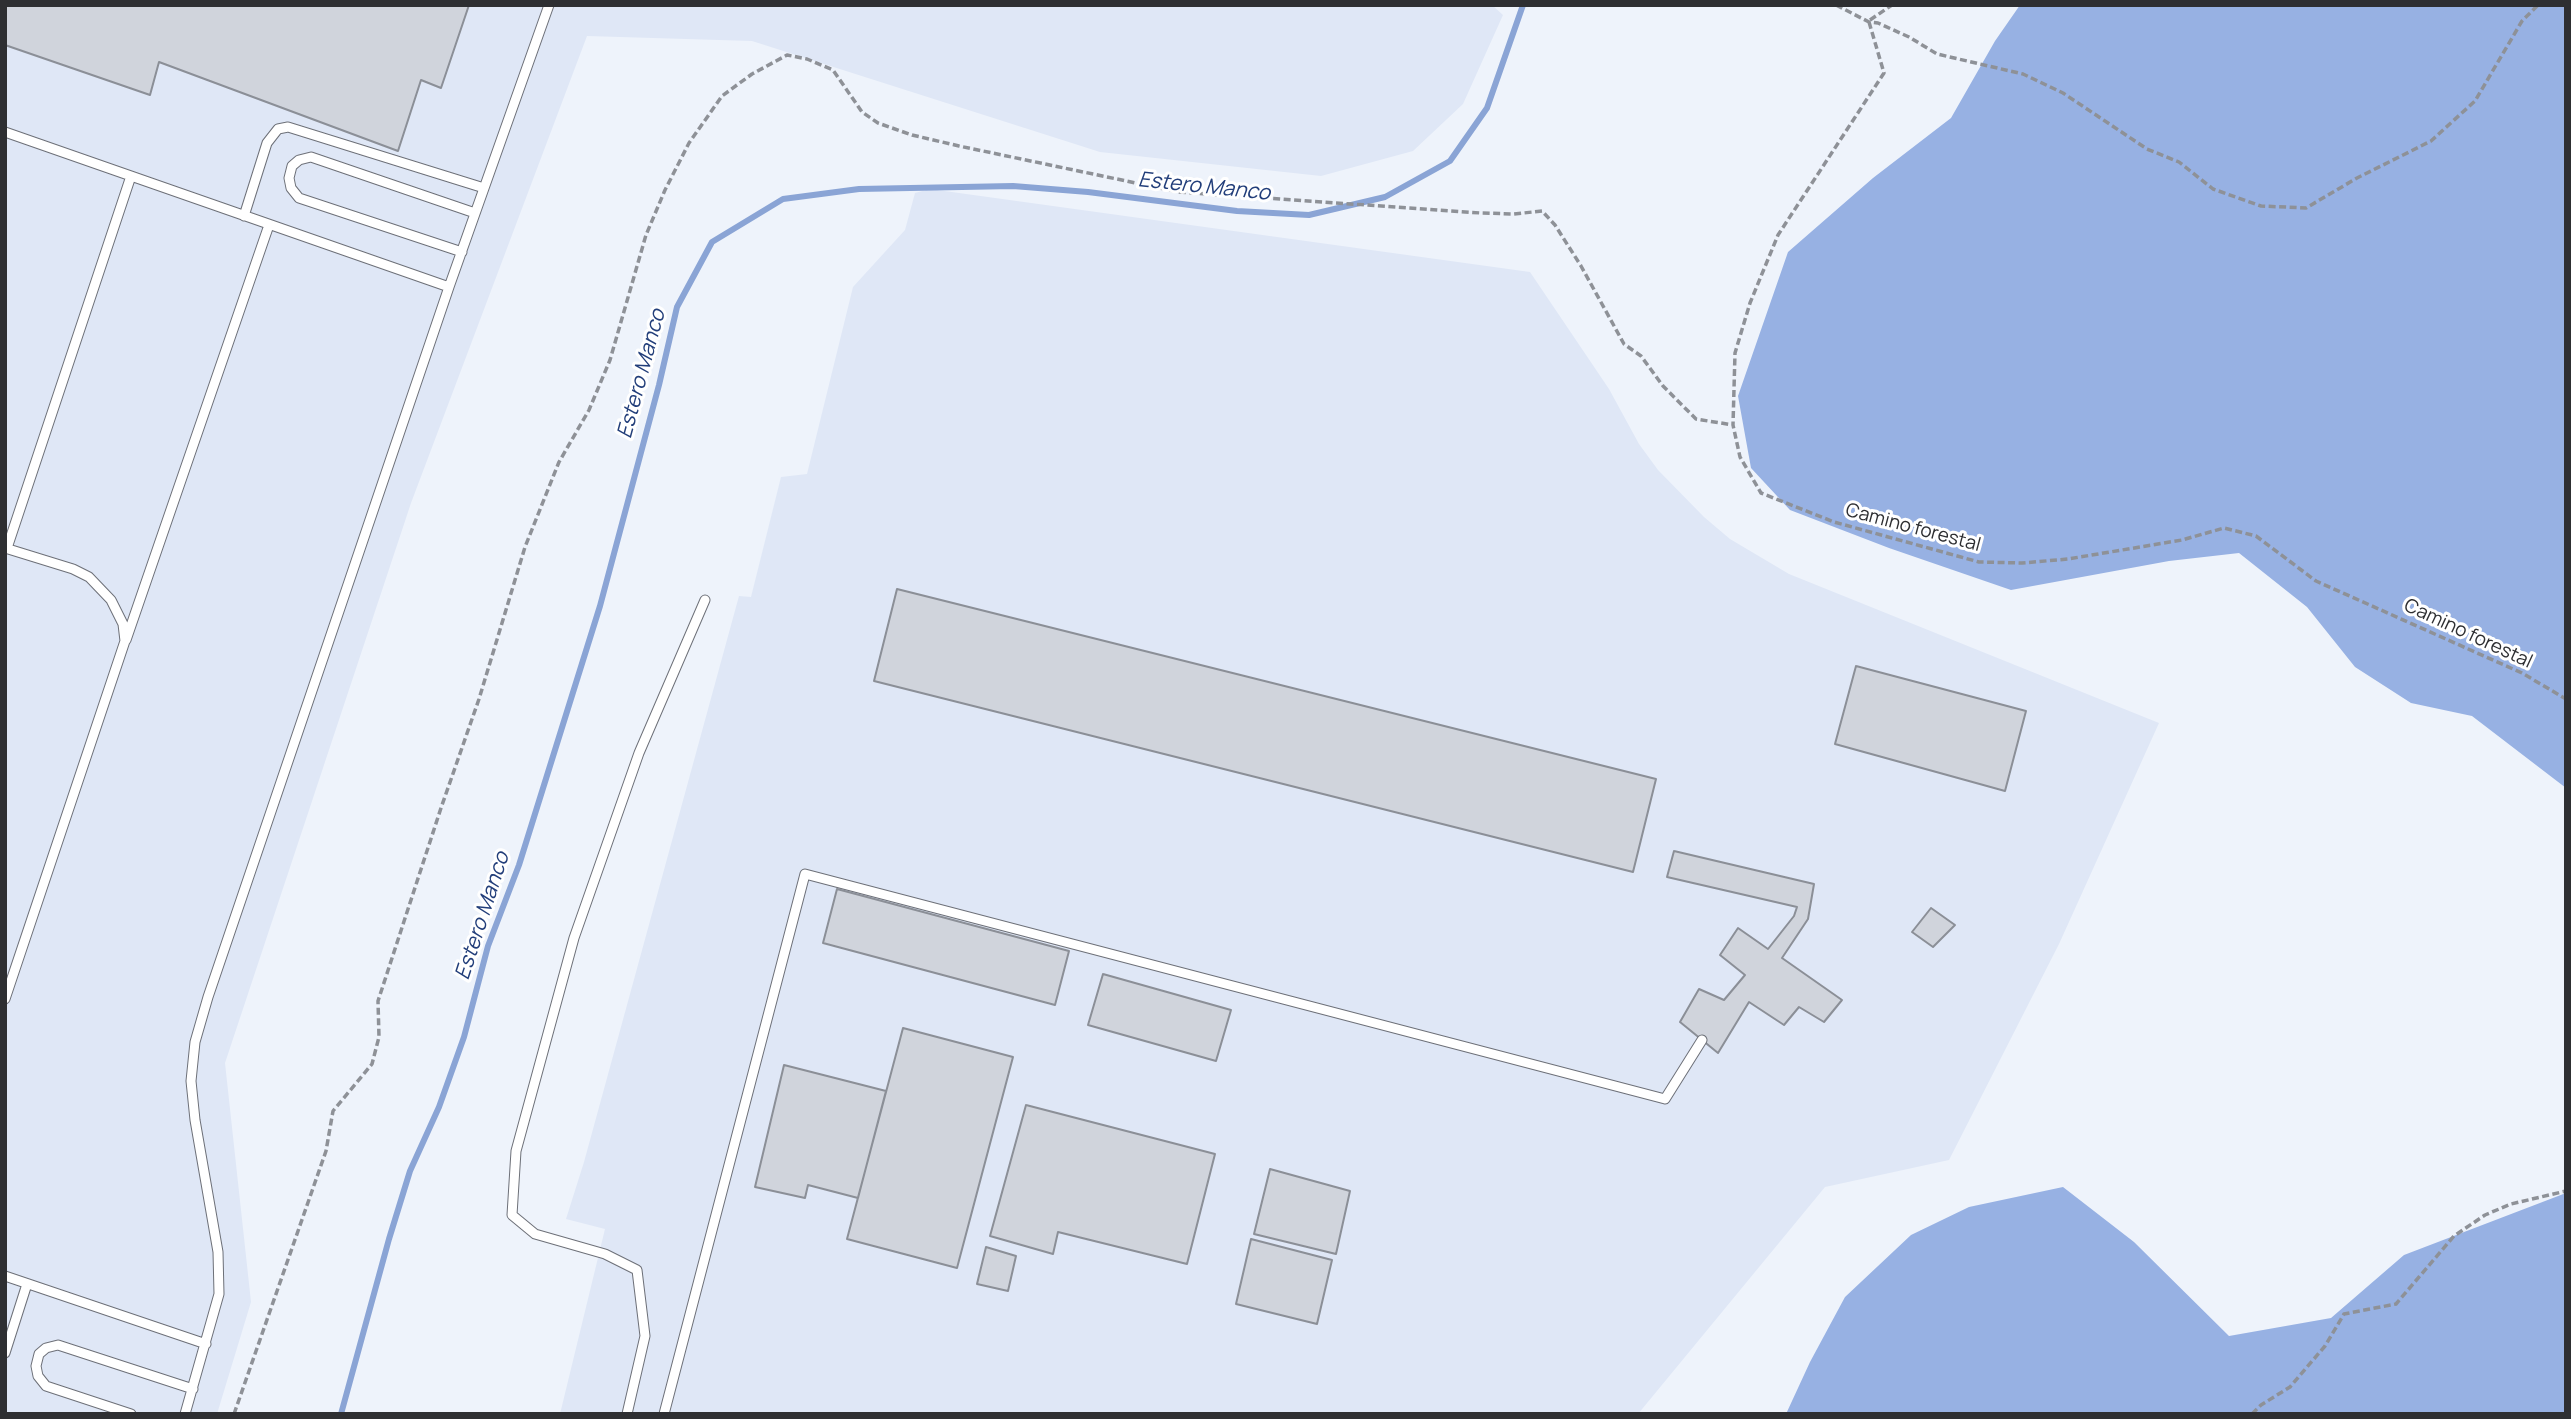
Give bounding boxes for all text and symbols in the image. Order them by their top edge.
water label: Estero Manco [1137,168,1271,206]
water label: Estero Manco [613,307,671,441]
street label: Camino forestal [1843,499,1983,557]
street label: Camino forestal [2400,594,2536,674]
water label: Estero Manco [451,849,515,983]

